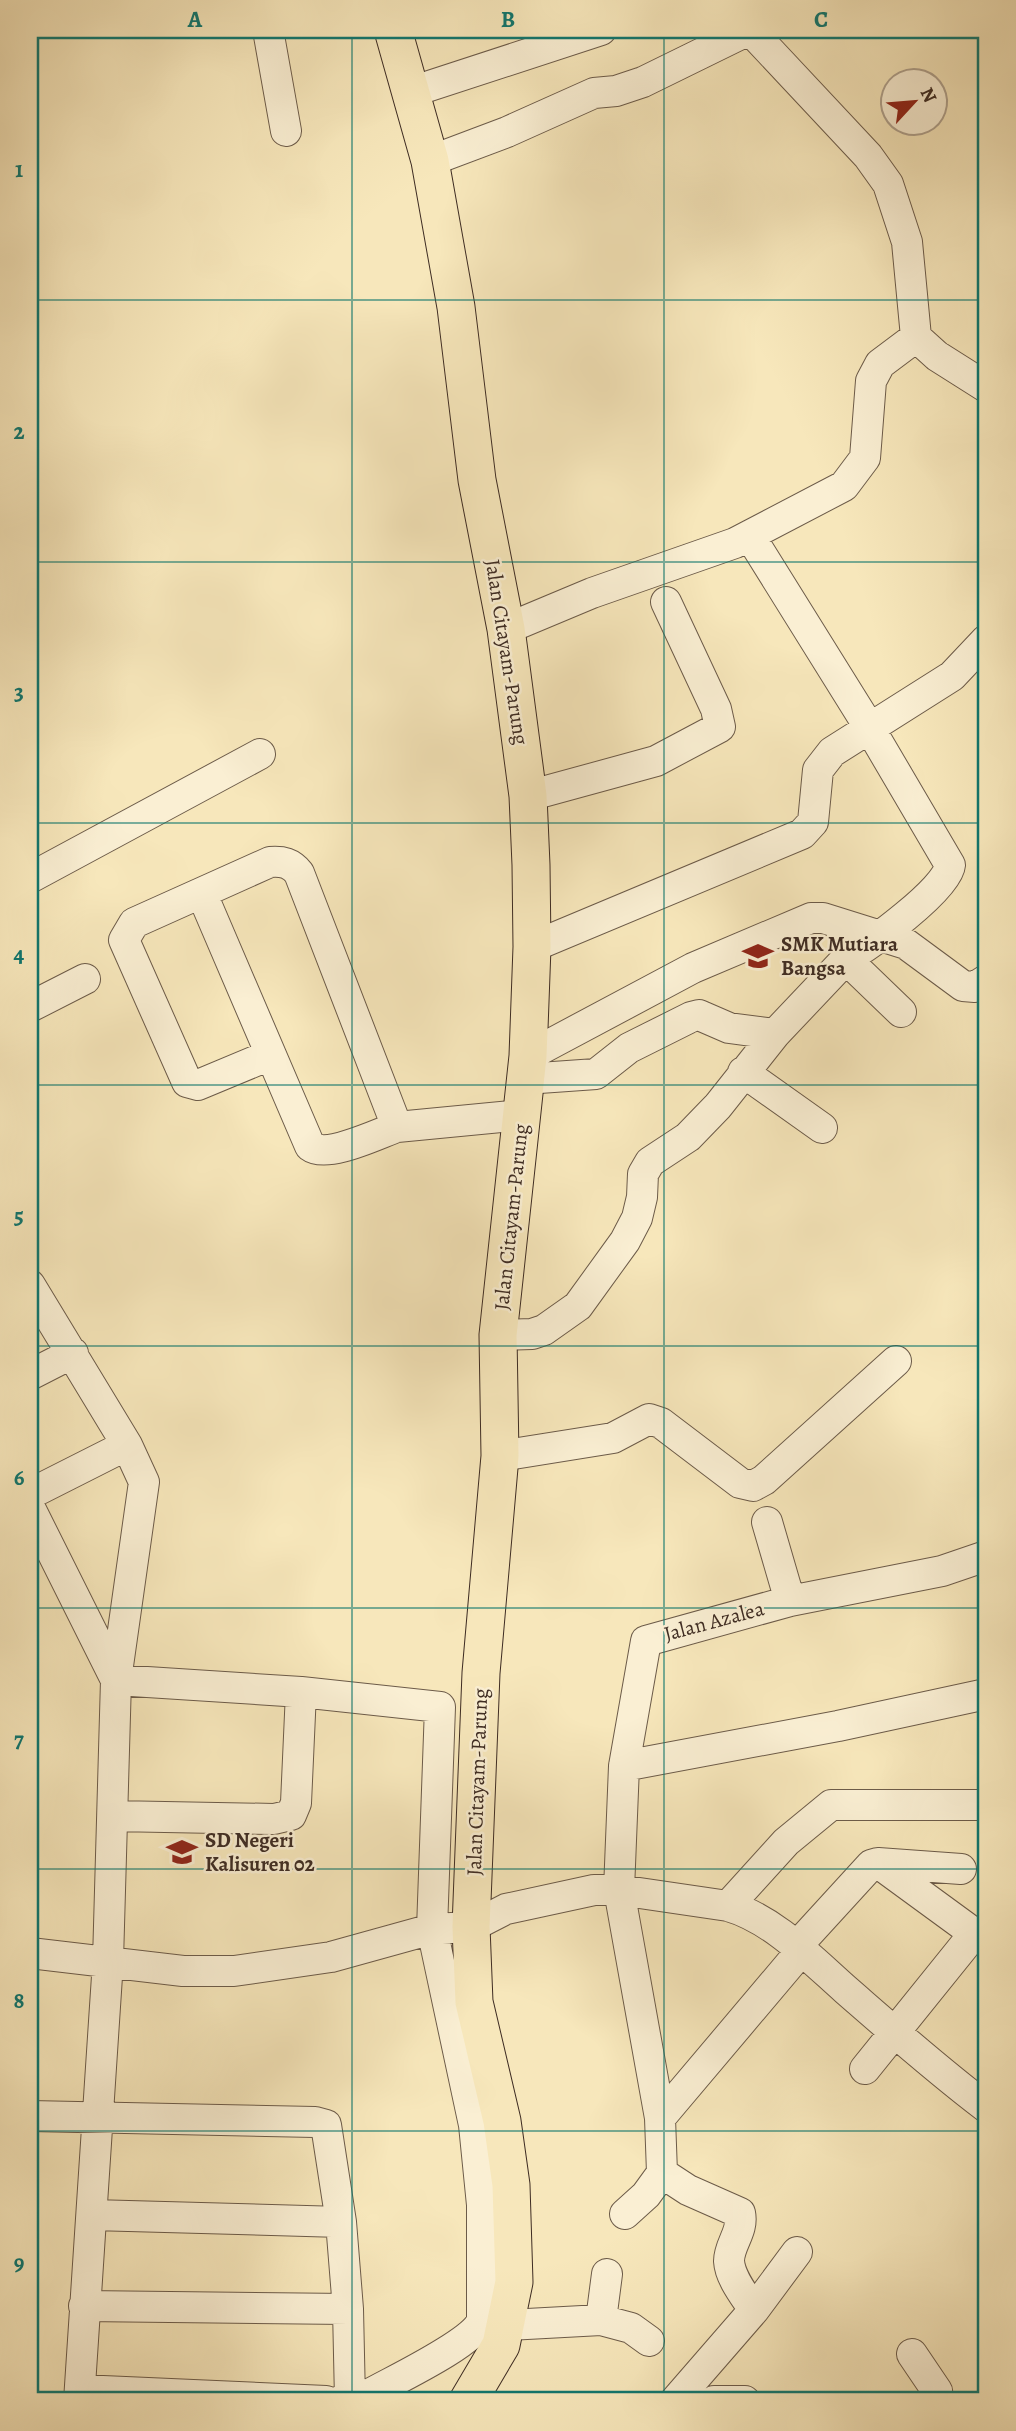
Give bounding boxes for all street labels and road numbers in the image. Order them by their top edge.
street label: Jalan Citayam-Parung [479,557,536,747]
street label: Jalan Citayam-Parung [487,1122,535,1312]
street label: Jalan Azalea [661,1594,767,1648]
street label: Jalan Citayam-Parung [460,1687,494,1876]

